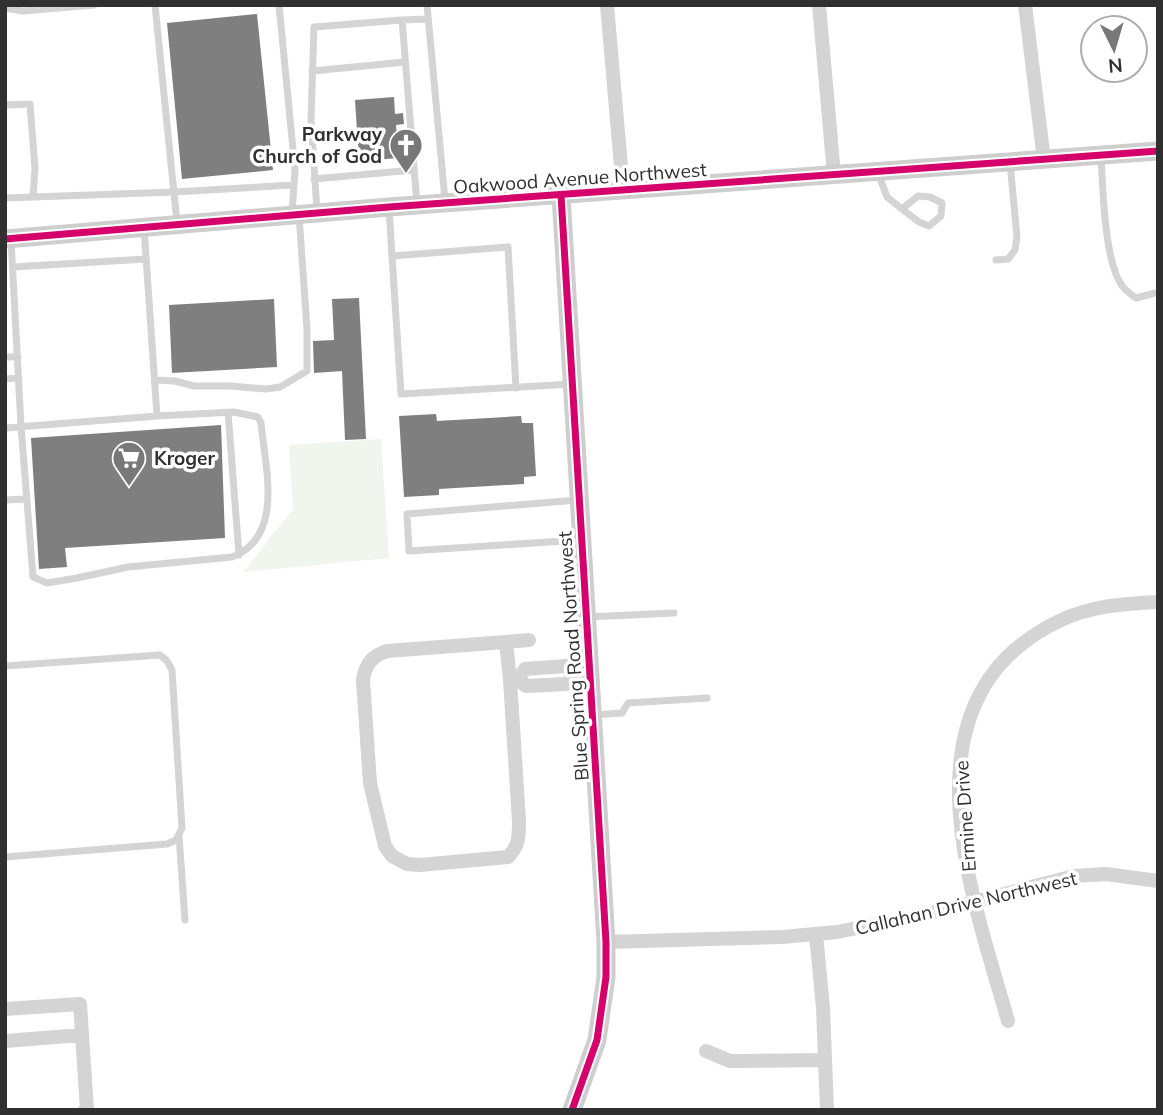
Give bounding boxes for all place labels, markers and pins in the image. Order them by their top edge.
place label: Parkway Church of God [252,122,383,168]
church icon: Parkway Church of God [387,126,425,175]
supermarket icon: Kroger [110,439,148,488]
place label: Kroger [154,446,215,470]

